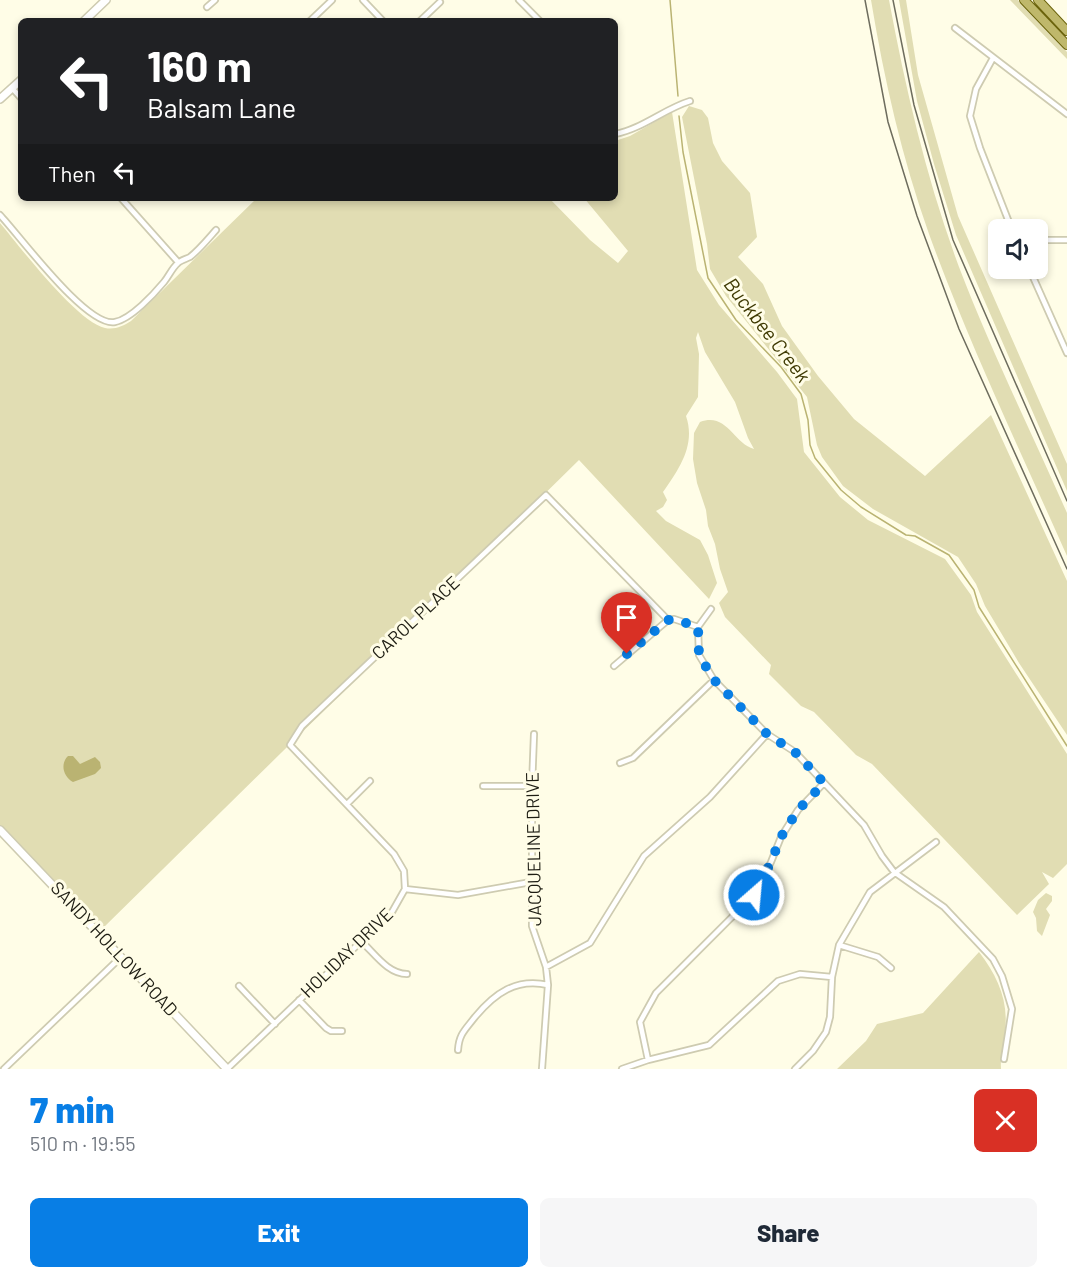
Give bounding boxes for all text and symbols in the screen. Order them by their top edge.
text: 160 m [147,40,252,90]
icon: left [48,42,126,120]
text: Balsam Lane [147,91,296,123]
icon: left [108,156,141,189]
text: Then [48,160,96,186]
map controls [988,219,1048,279]
button: sound [988,219,1048,279]
water label: Buckbee Creek [719,272,816,387]
street label: CAROL PLACE [367,571,464,664]
pin [601,592,652,654]
icon: arrive [610,601,643,634]
street label: JACQUELINE DRIVE [521,772,545,926]
position arrow [722,863,786,927]
street label: SANDY HOLLOW ROAD [47,876,183,1020]
street label: HOLIDAY DRIVE [295,903,397,1002]
text: 7 min [30,1087,115,1130]
button: close [974,1089,1037,1152]
text: 510 m · 19:55 [30,1131,136,1155]
button: Exit [30,1198,528,1267]
button: Share [540,1198,1037,1267]

